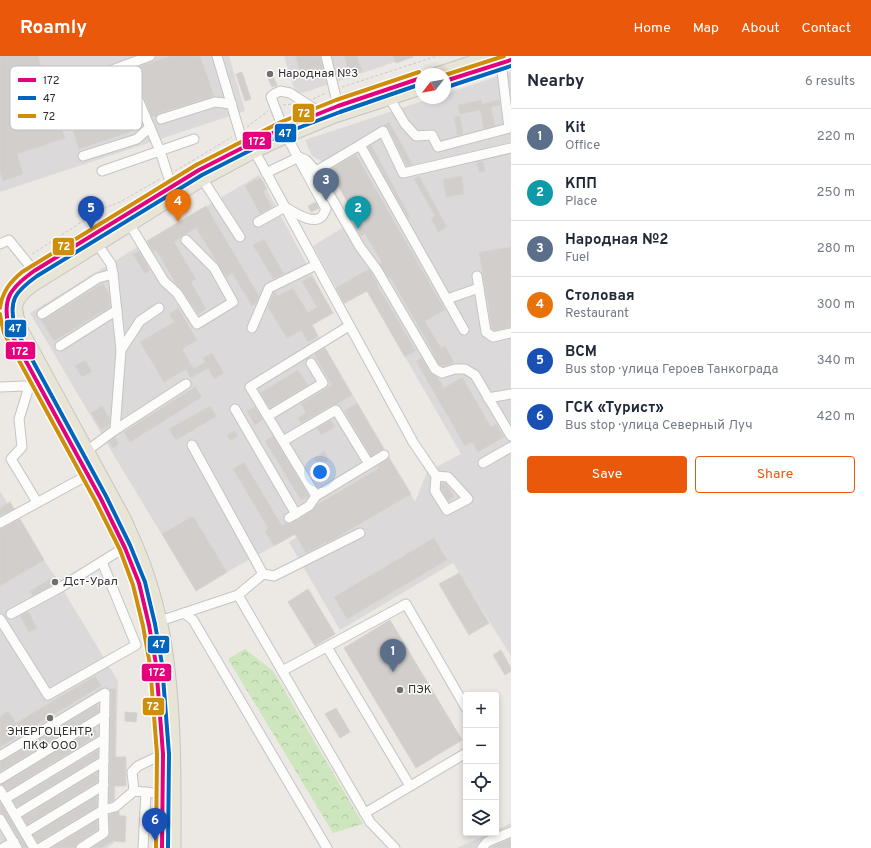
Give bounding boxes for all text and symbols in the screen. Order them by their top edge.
text: Roamly [20,16,87,40]
text: Home [634,20,671,37]
text: Map [693,20,719,37]
text: About [741,20,780,37]
text: Contact [802,20,851,37]
legend [10,66,142,130]
place label: Народная №3 [278,66,358,82]
north arrow [415,68,451,104]
marker: Народная №3 [265,69,275,79]
text: Nearby [527,71,584,93]
text: 172 [43,74,59,88]
text: 6 results [805,74,855,90]
text: 47 [43,92,56,106]
line badge: 72 [292,103,315,123]
text: 72 [298,107,310,121]
text: 72 [43,110,55,124]
text: Kit [565,119,586,138]
line badge: 47 [274,123,297,143]
text: 47 [279,127,292,141]
text: 1 [537,129,543,145]
text: 220 m [817,129,855,145]
line badge: 172 [242,131,272,150]
text: 172 [249,135,265,149]
text: Office [565,138,600,154]
pin: 3 [313,168,339,201]
text: КПП [565,175,597,194]
text: 2 [536,185,544,201]
text: 250 m [817,185,855,201]
pin: 4 [165,189,191,222]
text: Place [565,194,597,210]
pin: 5 [78,196,104,229]
pin: 2 [345,196,371,229]
text: Народная №2 [565,231,668,250]
line badge: 72 [52,237,75,256]
text: 72 [58,240,70,254]
text: 3 [536,241,544,257]
text: 280 m [817,241,855,257]
text: Fuel [565,250,590,266]
text: Столовая [565,287,635,306]
text: 4 [536,297,544,313]
text: 300 m [817,297,855,313]
text: Restaurant [565,306,629,322]
line badge: 47 [4,319,27,338]
text: 47 [9,322,22,336]
line badge: 172 [5,341,36,360]
text: ВСМ [565,343,597,362]
text: 172 [12,345,28,359]
text: 5 [536,353,544,369]
text: 340 m [817,353,855,369]
text: Bus stop · улица Героев Танкограда [565,362,778,378]
text: ГСК «Турист» [565,399,664,418]
text: 6 [536,409,544,425]
text: 420 m [817,409,855,425]
text: Bus stop · улица Северный Луч [565,418,753,434]
button: Save [527,456,687,493]
button: Share [695,456,855,493]
your location [310,462,330,482]
place label: Дст-Урал [63,574,118,590]
marker: Дст-Урал [50,577,60,587]
line badge: 47 [147,635,170,654]
text: 47 [153,638,166,652]
pin: 1 [380,639,406,672]
line badge: 172 [141,663,172,682]
text: 172 [149,666,165,680]
place label: ПЭК [408,682,432,698]
marker: ПЭК [395,685,405,695]
map controls [463,692,499,836]
button: + [463,692,499,728]
line badge: 72 [142,697,165,716]
text: 72 [147,700,159,714]
marker: ЭНЕРГОЦЕНТР, ПКФ ООО [45,713,55,723]
place label: ЭНЕРГОЦЕНТР, ПКФ ООО [7,724,93,754]
button: − [463,728,499,764]
button: locate [463,764,499,800]
button: layers [463,800,499,836]
pin: 6 [142,808,168,841]

